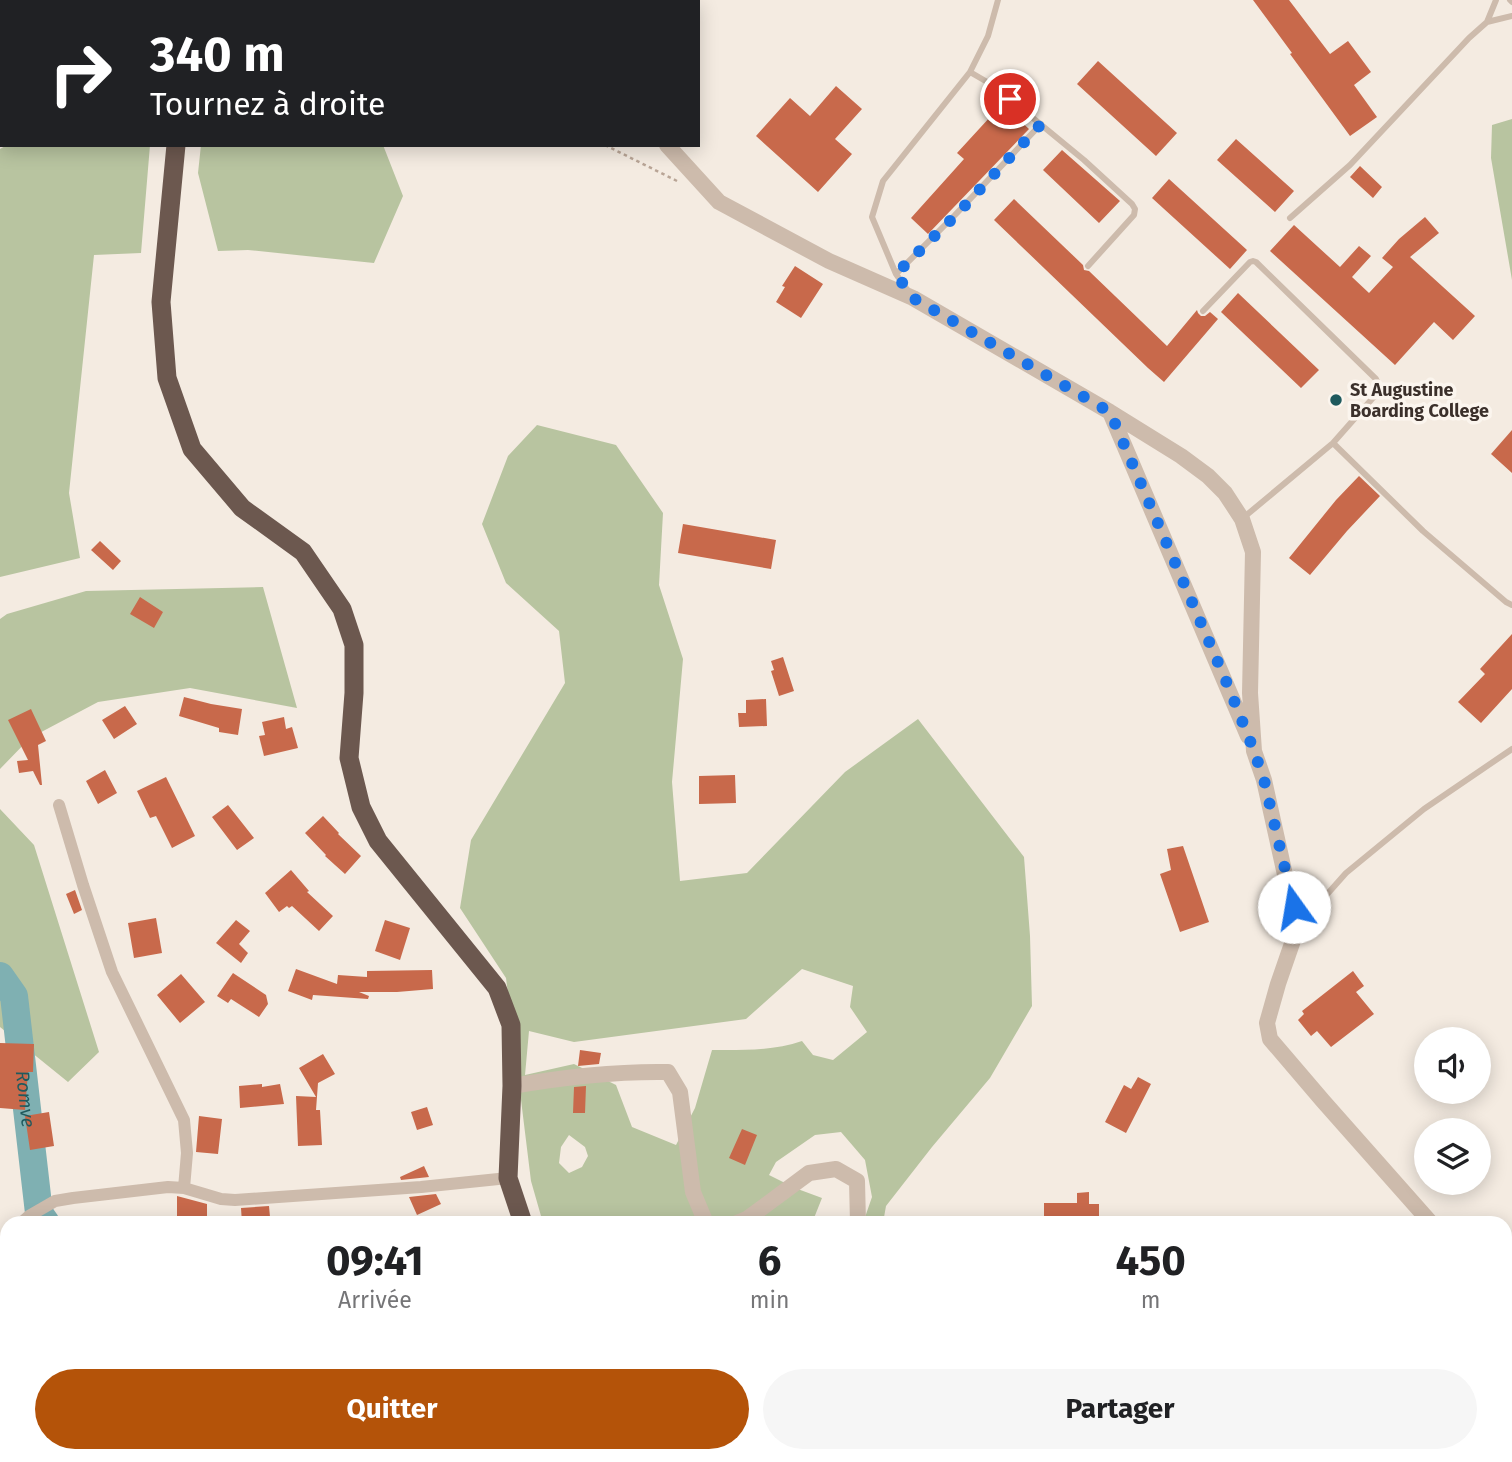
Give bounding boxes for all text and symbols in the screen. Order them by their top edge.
text: 340 m [150,25,285,84]
icon: right [35,28,126,119]
pin [980,69,1040,129]
icon: arrive [991,80,1029,118]
text: Tournez à droite [150,85,386,123]
place label: St Augustine Boarding College [1350,379,1489,422]
marker: St Augustine Boarding College [1328,392,1344,408]
position arrow [1257,870,1331,944]
map controls [1414,1027,1491,1195]
button: sound [1414,1027,1491,1104]
water label: Romve [11,1069,40,1129]
button: layers [1414,1118,1491,1195]
text: 09:41 [326,1236,424,1286]
text: 6 [758,1236,781,1286]
text: 450 [1116,1236,1186,1286]
text: Arrivée [338,1286,412,1314]
text: min [750,1286,789,1314]
text: m [1141,1286,1161,1314]
button: Quitter [35,1369,749,1449]
button: Partager [763,1369,1477,1449]

